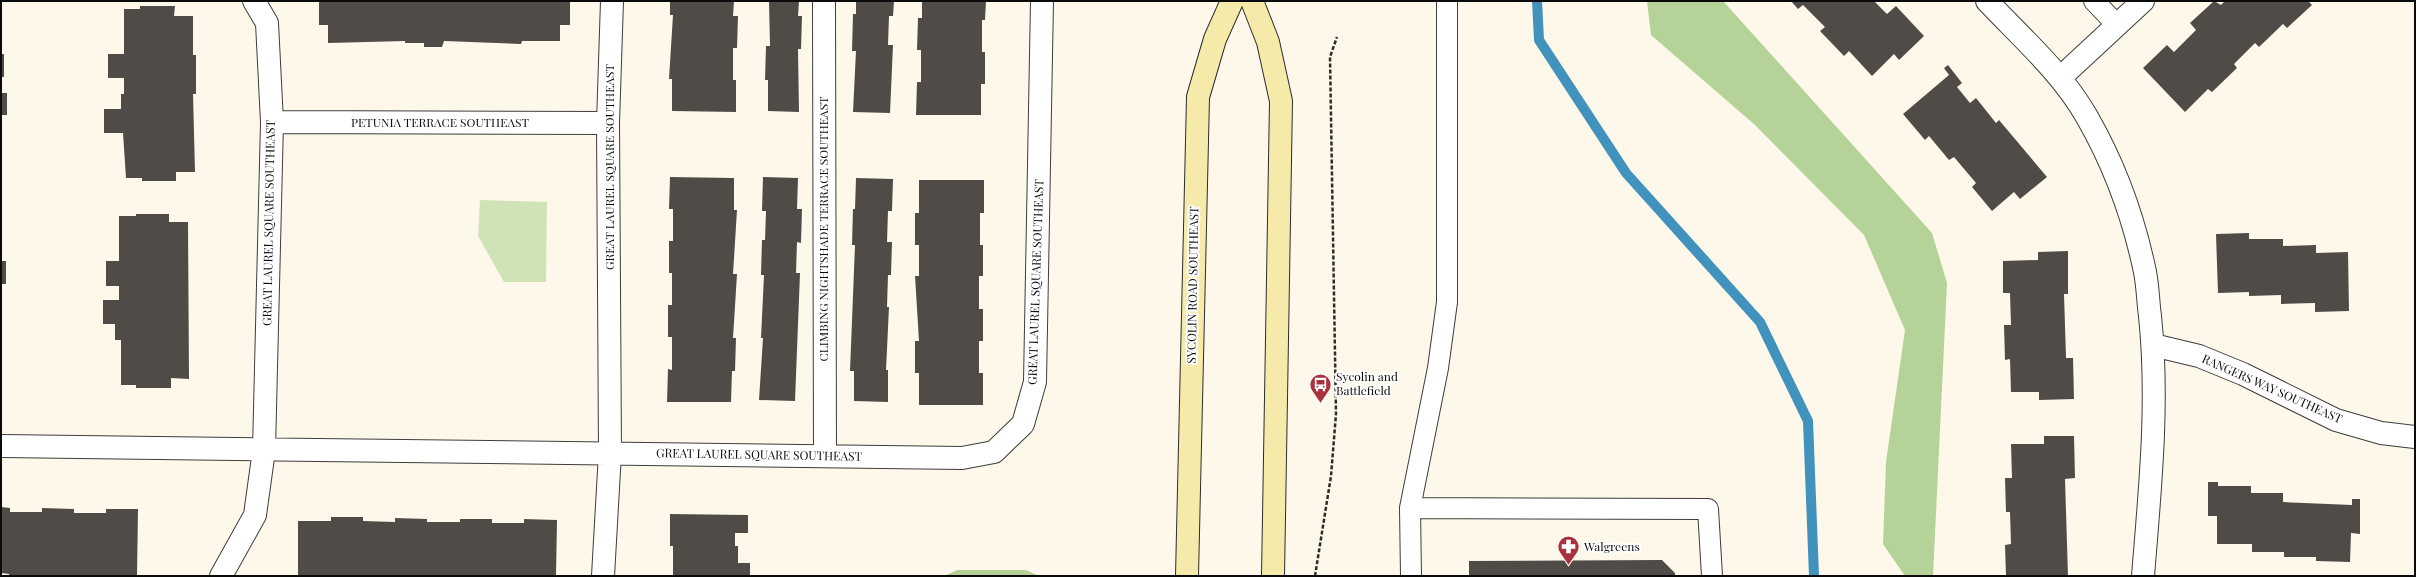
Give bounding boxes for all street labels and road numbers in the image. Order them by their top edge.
street label: GREAT LAUREL SQUARE SOUTHEAST [601,63,617,270]
street label: CLIMBING NIGHTSHADE TERRACE SOUTHEAST [815,96,831,362]
street label: PETUNIA TERRACE SOUTHEAST [351,114,529,130]
street label: GREAT LAUREL SQUARE SOUTHEAST [258,119,278,326]
street label: GREAT LAUREL SQUARE SOUTHEAST [1023,178,1047,385]
street label: SYCOLIN ROAD SOUTHEAST [1183,206,1201,364]
street label: RANGERS WAY SOUTHEAST [2200,350,2345,426]
street label: GREAT LAUREL SQUARE SOUTHEAST [656,444,863,464]

